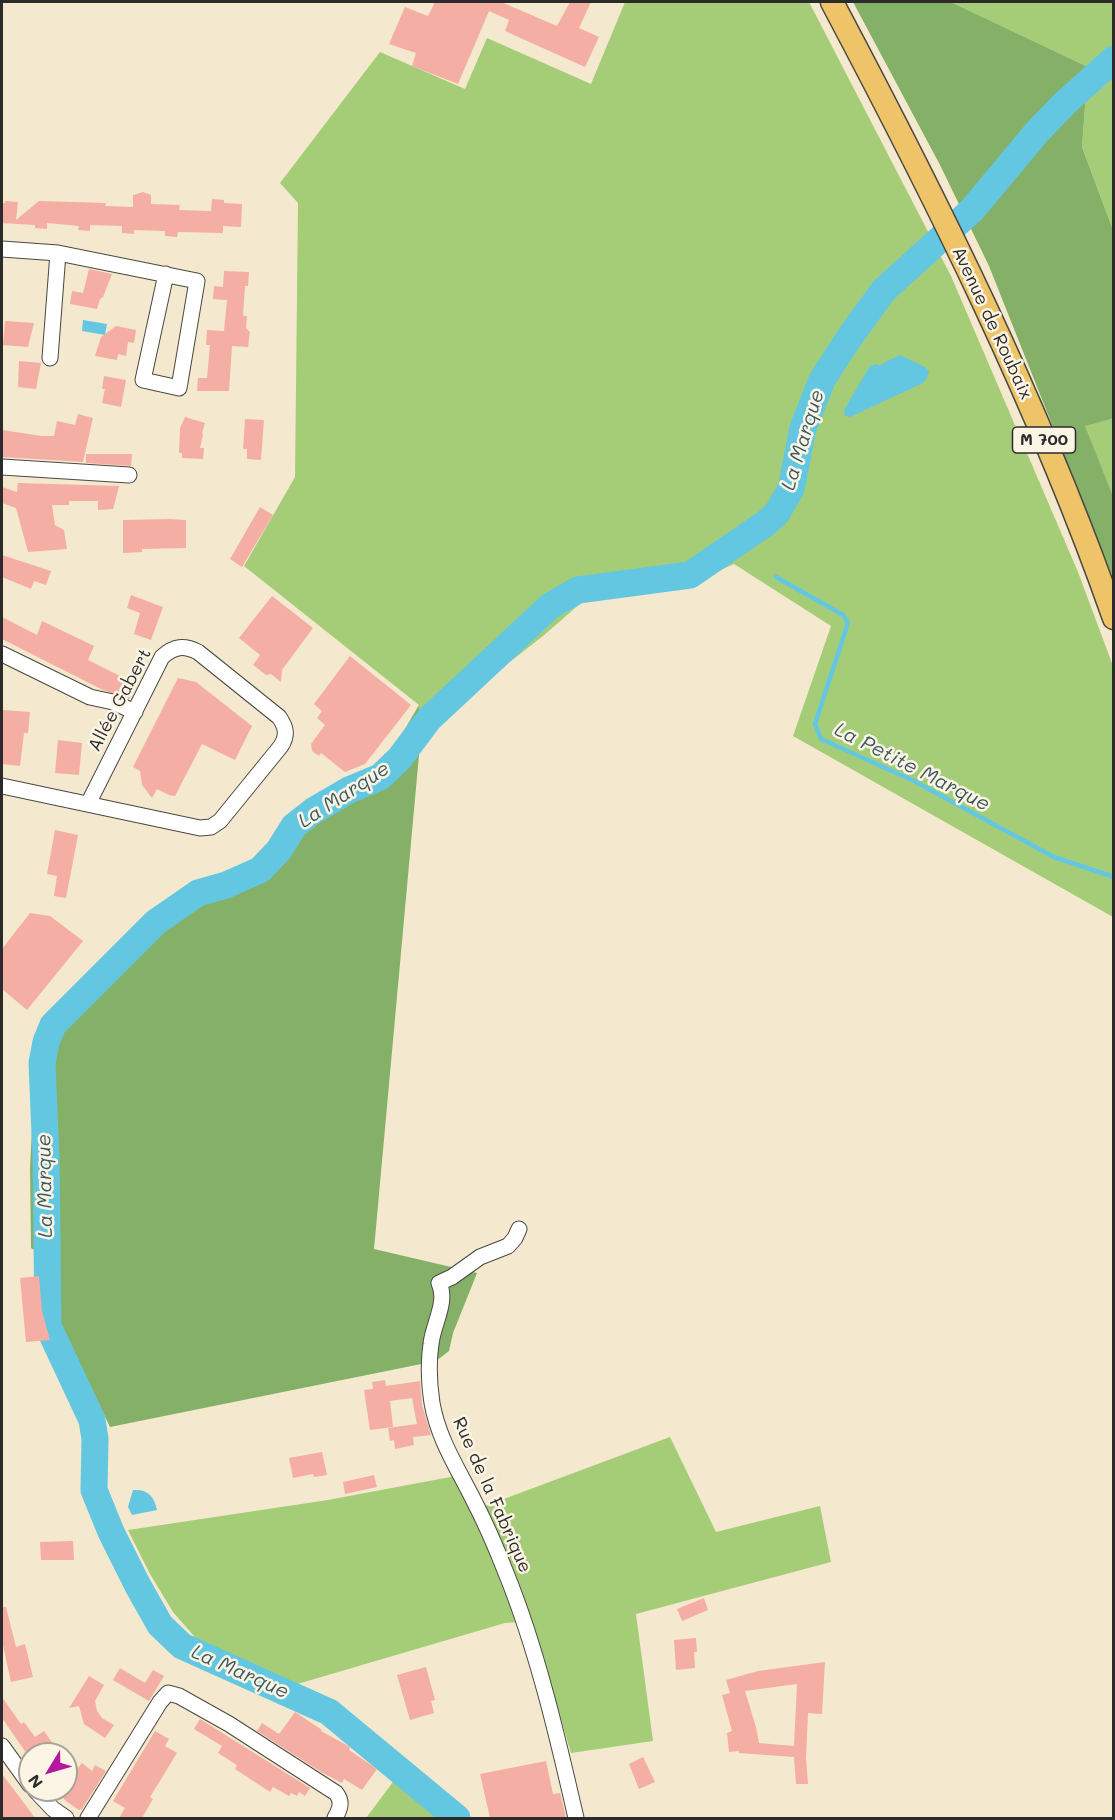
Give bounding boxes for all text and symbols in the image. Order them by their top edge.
street label: Avenue de Roubaix [947,243,1037,403]
water label: La Marque [776,387,830,493]
road number: M 700 [1012,427,1076,453]
street label: Allée Gabert [84,645,156,755]
water label: La Petite Marque [830,717,994,817]
water label: La Marque [294,757,394,833]
water label: La Marque [32,1134,58,1238]
street label: Rue de la Fabrique [448,1414,536,1576]
water label: La Marque [188,1640,292,1704]
north arrow [18,1742,78,1802]
text: N [23,1771,47,1793]

